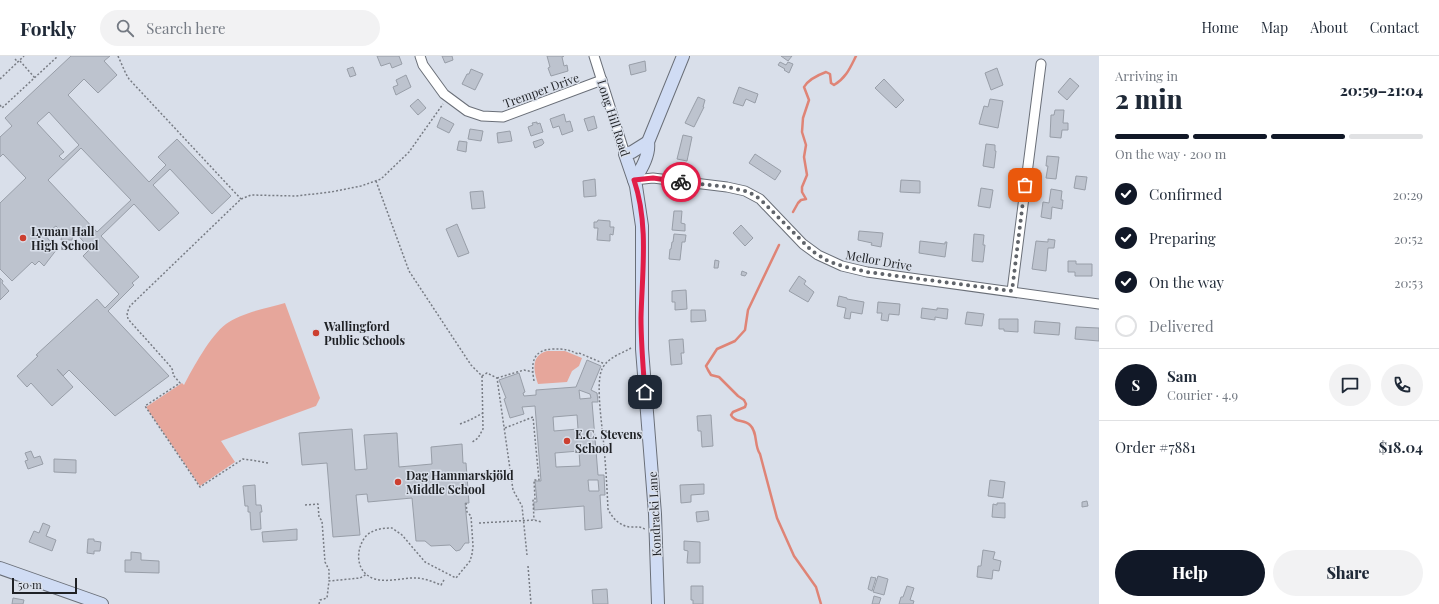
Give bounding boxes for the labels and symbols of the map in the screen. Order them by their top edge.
street label: Tremper Drive [501,69,581,111]
street label: Long Hill Road [594,78,634,158]
courier [661,162,701,202]
pin [1008,168,1042,202]
place label: Lyman Hall High School [31,223,99,253]
marker: Lyman Hall High School [18,233,28,243]
street label: Mellor Drive [845,246,913,274]
place label: Wallingford Public Schools [323,318,406,348]
marker: Wallingford Public Schools [311,328,321,338]
pin [628,375,662,409]
place label: E.C. Stevens School [575,426,643,456]
marker: E.C. Stevens School [562,436,572,446]
place label: Dag Hammarskjöld Middle School [406,467,514,497]
street label: Kondracki Lane [644,471,664,557]
marker: Dag Hammarskjöld Middle School [393,477,403,487]
scale bar [12,576,77,595]

